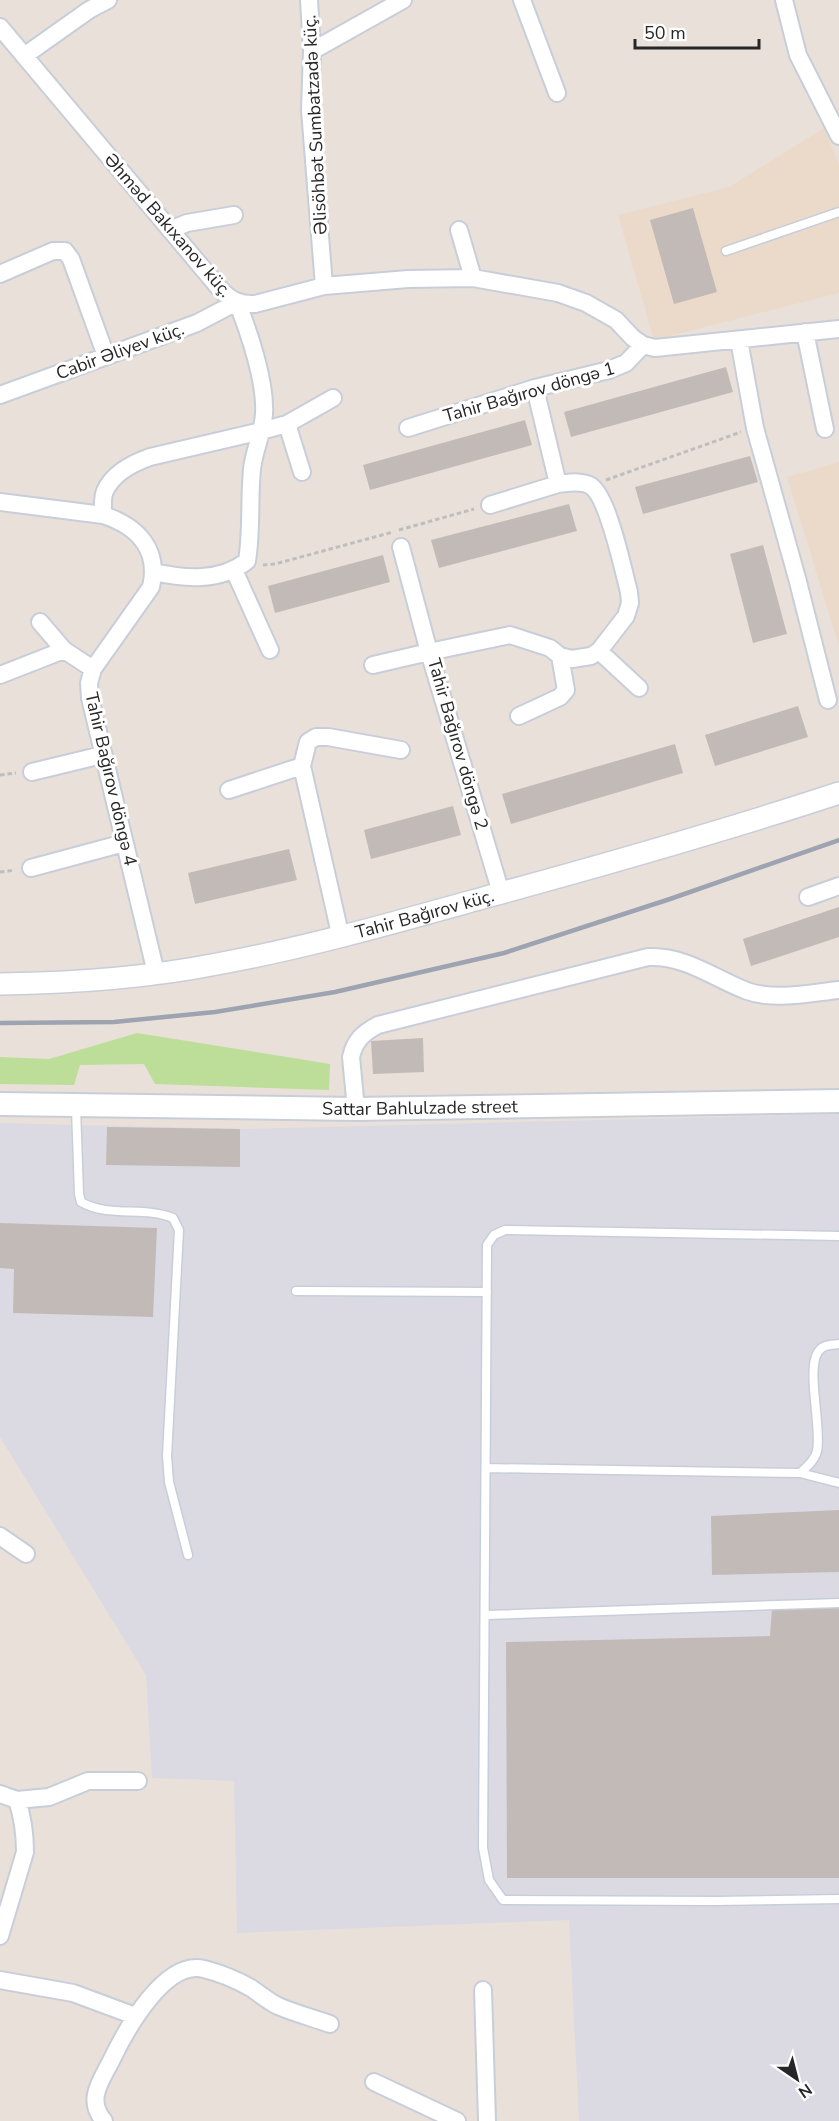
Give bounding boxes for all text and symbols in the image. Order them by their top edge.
scale bar [635,12,760,50]
street label: Əlisöhbət Sumbatzadə küç. [297,14,333,236]
text: 50 m [644,21,686,45]
street label: Əhməd Bakıxanov küç. [99,148,237,302]
street label: Cabir Əliyev küç. [53,317,187,385]
street label: Tahir Bağırov döngə 1 [440,356,618,428]
street label: Tahir Bağırov döngə 2 [422,655,494,833]
street label: Tahir Bağırov döngə 4 [79,690,143,868]
street label: Tahir Bağırov küç. [353,883,497,944]
street label: Sattar Bahlulzade street [322,1094,519,1121]
north arrow [767,2049,827,2109]
text: N [794,2078,816,2103]

